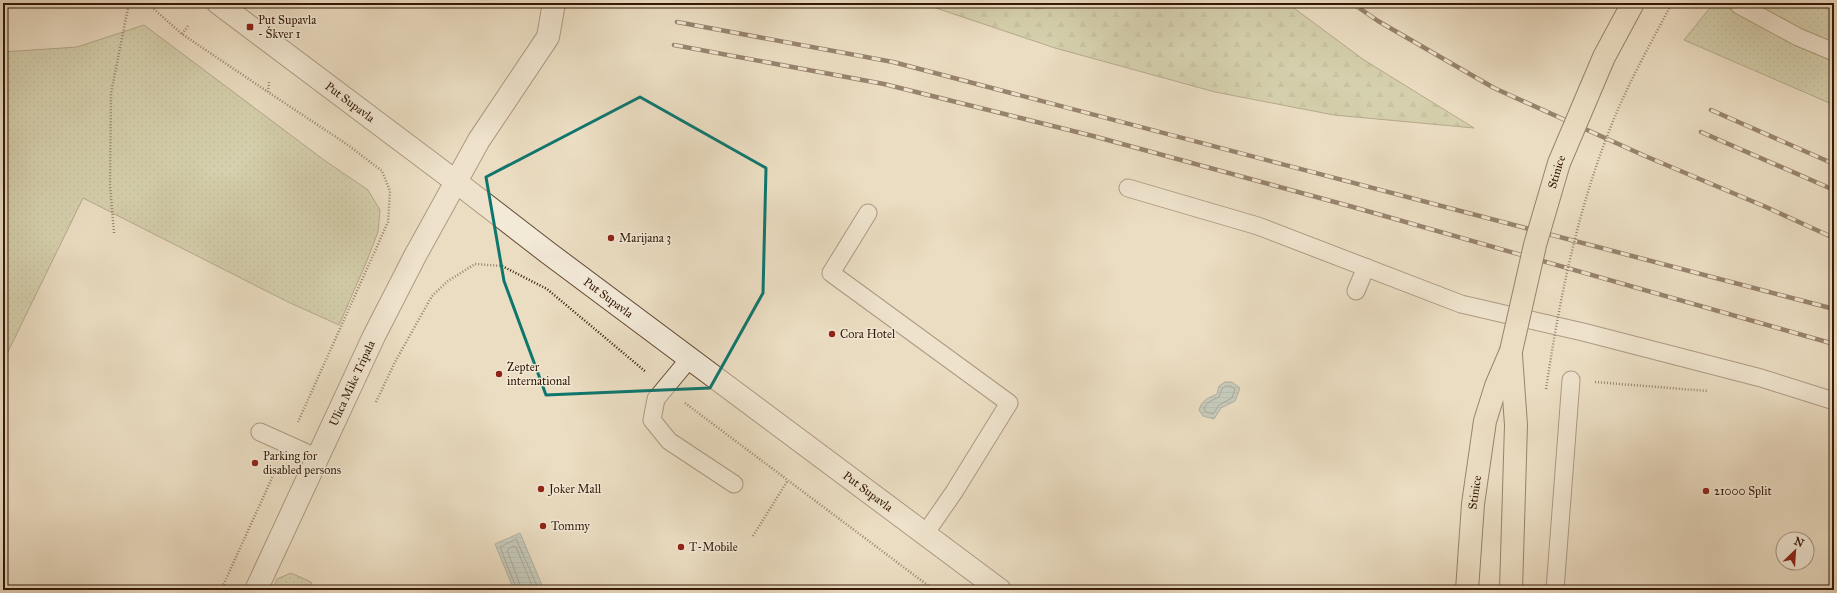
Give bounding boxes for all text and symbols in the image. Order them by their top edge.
place label: Put Supavla - Škver 1 [258,13,317,41]
marker: Put Supavla - Škver 1 [245,22,255,32]
street label: Put Supavla [322,79,378,126]
street label: Stinice [1545,153,1569,190]
place label: Marijana 3 [619,231,671,245]
marker: Marijana 3 [606,233,616,243]
street label: Put Supavla [581,275,637,321]
place label: Cora Hotel [840,327,896,341]
marker: Cora Hotel [827,329,837,339]
street label: Ulica Mike Tripala [326,337,378,428]
place label: Zepter international [507,360,571,388]
marker: Zepter international [494,369,504,379]
place label: Parking for disabled persons [263,449,341,477]
marker: Parking for disabled persons [250,458,260,468]
street label: Put Supavla [840,468,896,515]
street label: Stinice [1466,474,1484,510]
place label: Joker Mall [547,482,602,497]
marker: Joker Mall [536,484,546,494]
place label: 21000 Split [1714,484,1772,498]
marker: 21000 Split [1701,486,1711,496]
place label: Tommy [551,519,590,533]
marker: Tommy [538,521,548,531]
north arrow [1775,531,1815,571]
text: N [1792,535,1807,551]
place label: T-Mobile [689,540,738,554]
marker: T-Mobile [676,542,686,552]

